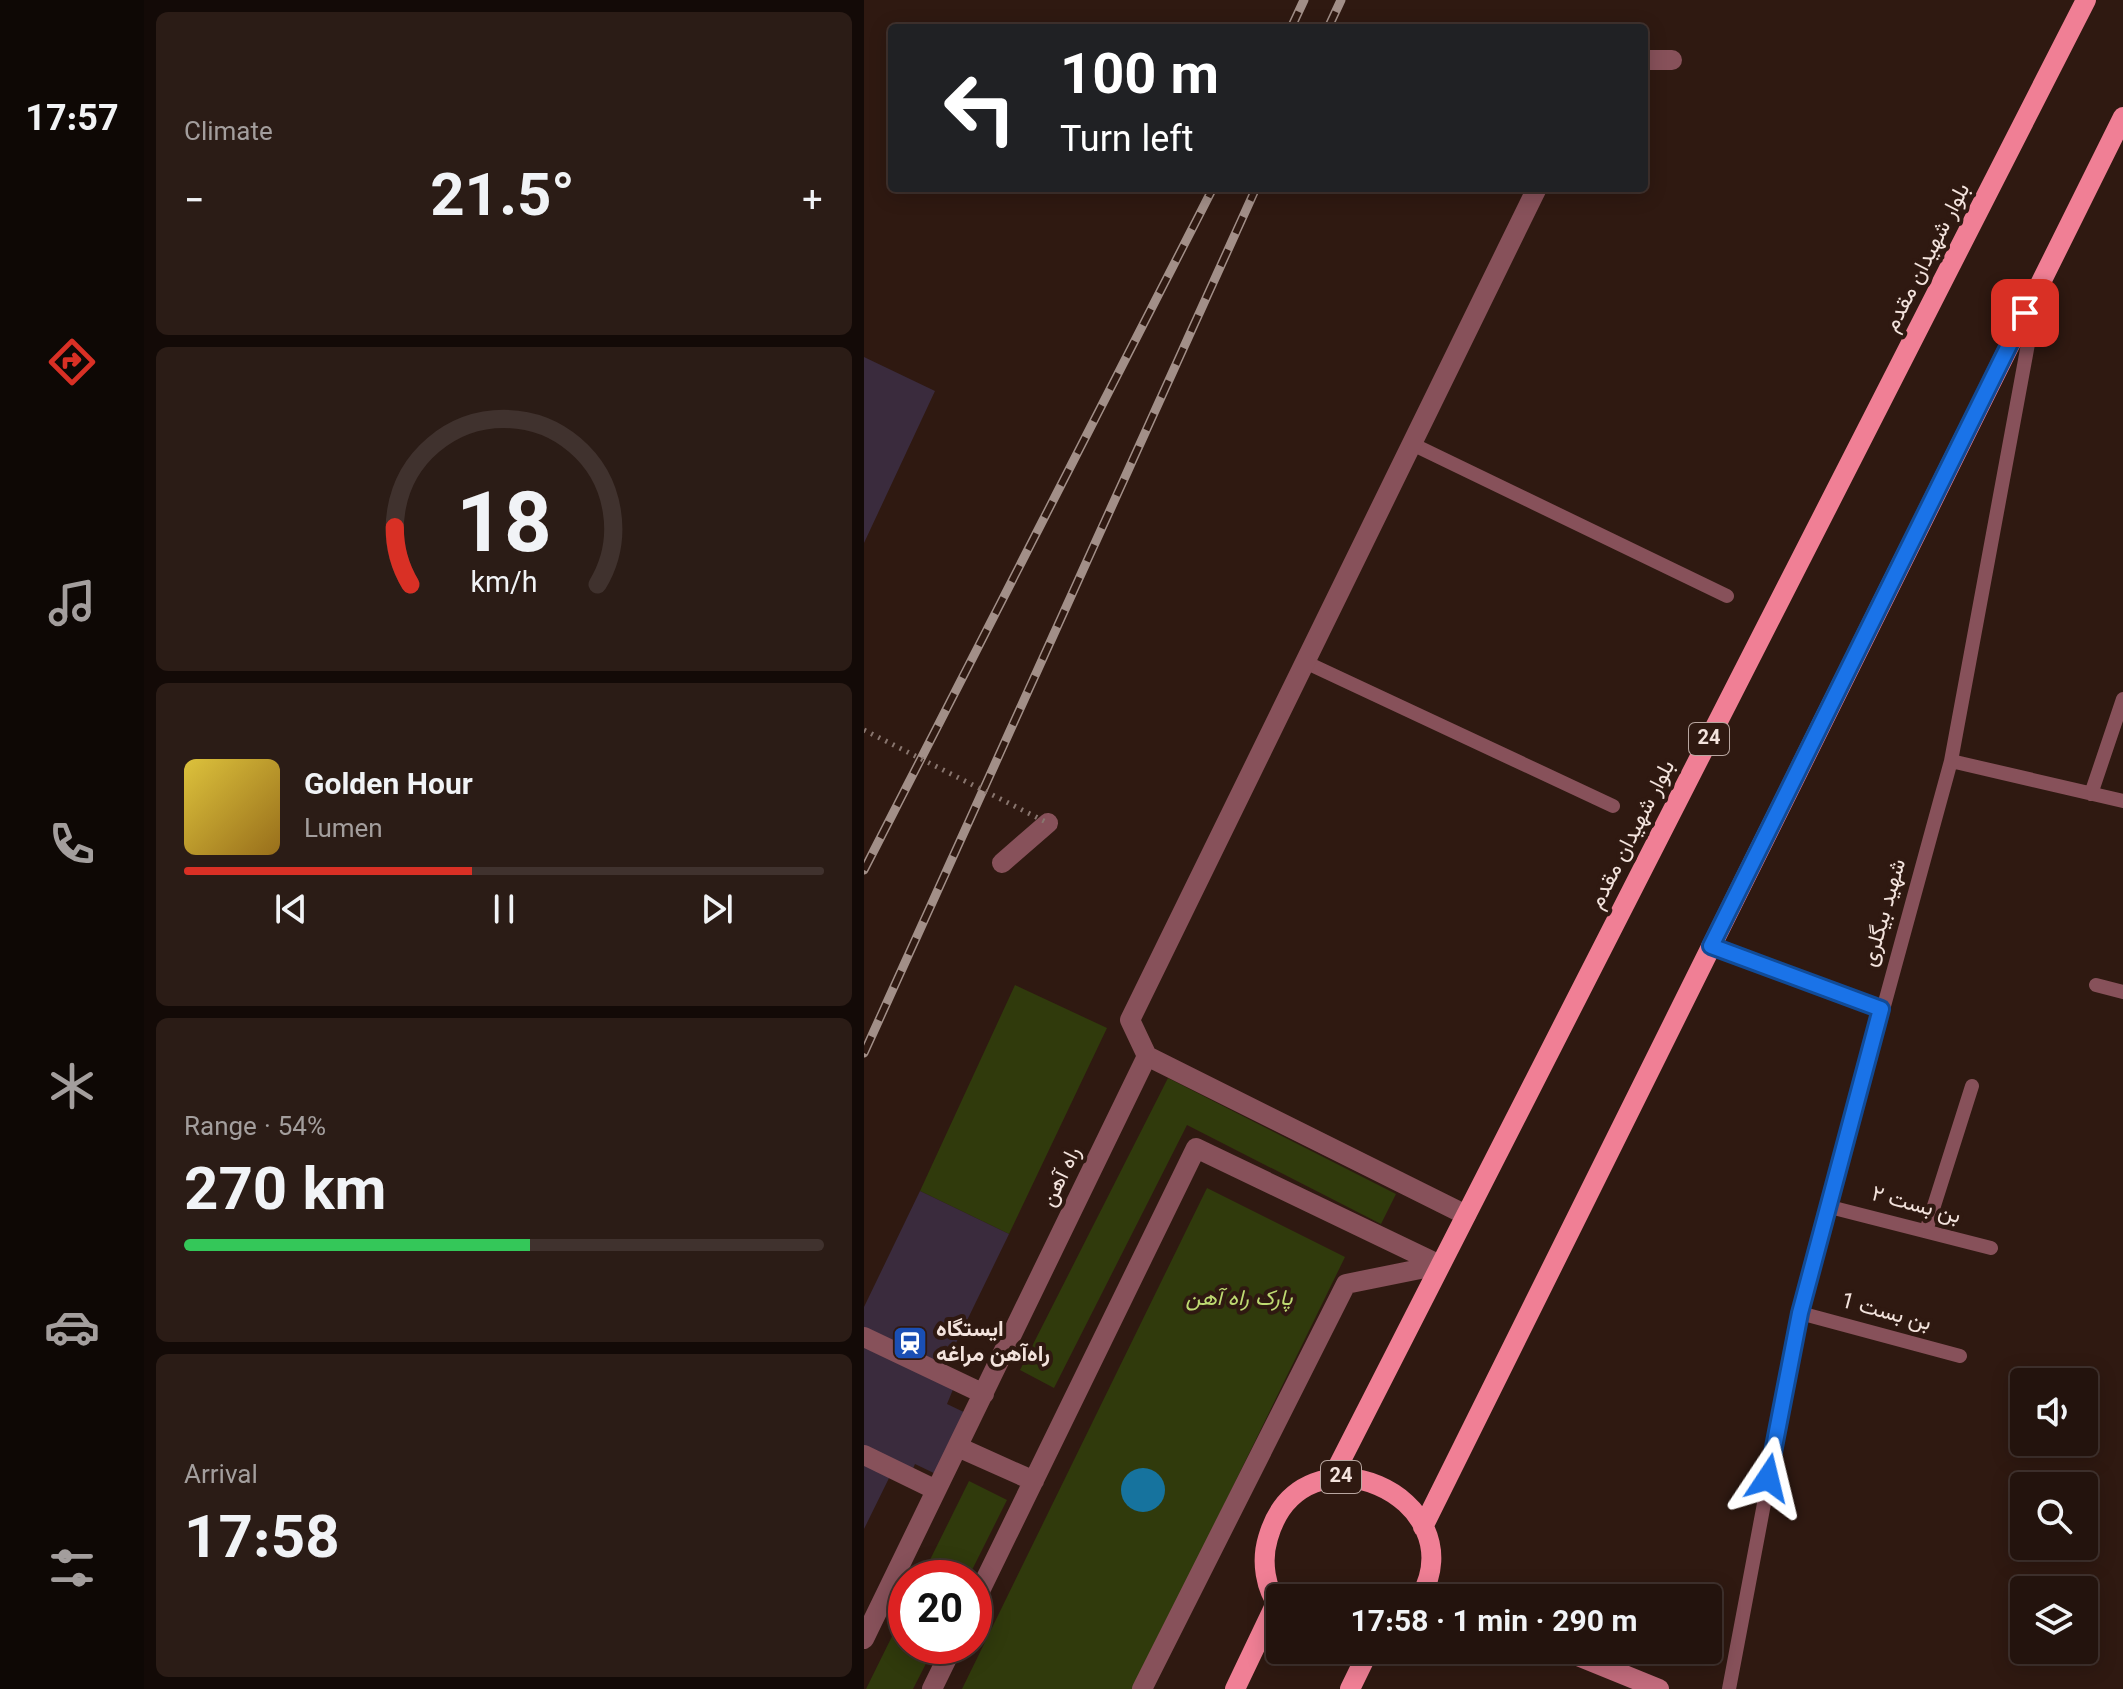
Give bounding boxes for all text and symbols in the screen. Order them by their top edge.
text: 100 m [1060,36,1219,123]
icon: left [928,56,1032,160]
text: 17:57 [25,93,119,149]
text: Climate [184,113,273,154]
text: Turn left [1060,114,1194,170]
text: 21.5° [430,153,575,247]
text: − [184,166,205,235]
text: + [800,166,824,235]
street label: بلوار شهیدان مقدم [1875,177,1981,339]
pin [1991,279,2059,347]
icon: arrive [2003,291,2047,335]
icon: directions [44,334,100,390]
text: 18 [456,466,552,596]
text: km/h [470,563,538,607]
icon: music [44,575,100,631]
road number: 24 [1689,723,1729,755]
street label: بلوار شهیدان مقدم [1580,754,1686,916]
text: Golden Hour [304,763,473,810]
text: Lumen [304,810,383,851]
icon: phone [44,816,100,872]
street label: شهید بیگلری [1853,855,1917,971]
icon: previous [269,887,313,931]
icon: pause [482,887,526,931]
icon: next [695,887,739,931]
icon: climate [44,1058,100,1114]
text: Range · 54% [184,1108,326,1149]
street label: راه آهن [1032,1141,1092,1213]
text: 270 km [184,1147,386,1241]
street label: بن بست ۲ [1867,1177,1965,1235]
park label: پارک راه آهن [1186,1282,1294,1317]
street label: بن بست 1 [1837,1284,1935,1342]
icon: car [44,1299,100,1355]
place label: ایستگاه راه‌آهن مراغه [936,1313,1050,1373]
station icon: ایستگاه راه‌آهن مراغه [891,1324,929,1362]
map controls [2010,1368,2098,1664]
button: sound [2010,1368,2098,1456]
position arrow [1726,1436,1810,1520]
text: Arrival [184,1456,258,1497]
road number: 24 [1321,1461,1361,1493]
button: search [2010,1472,2098,1560]
text: 17:58 [184,1495,340,1589]
icon: filters [44,1540,100,1596]
speed limit sign: 20 [888,1560,992,1664]
button: layers [2010,1576,2098,1664]
text: 17:58 · 1 min · 290 m [1351,1600,1637,1647]

